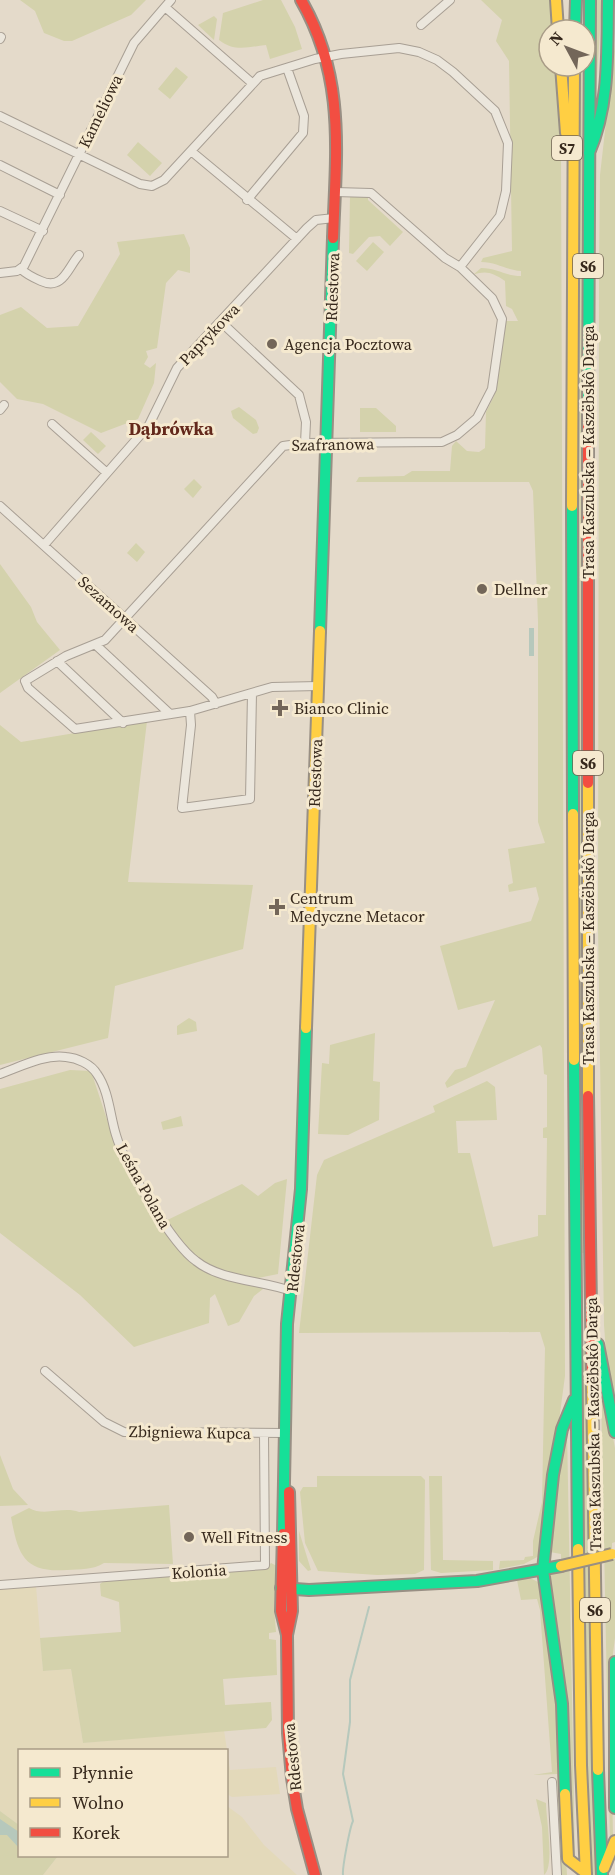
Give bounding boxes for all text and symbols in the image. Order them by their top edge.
north arrow [537,18,597,78]
text: N [544,26,568,50]
street label: Kameliowa [73,70,128,152]
road number: S7 [552,136,582,160]
street label: Rdestowa [320,252,344,322]
road number: S6 [573,254,603,278]
street label: Paprykowa [174,297,245,370]
street label: Trasa Kaszubska – Kaszëbskô Darga [577,324,599,579]
place label: Agencja Pocztowa [284,333,413,355]
marker: Agencja Pocztowa [265,337,279,351]
district label: Dąbrówka [128,416,214,441]
street label: Szafranowa [292,432,375,456]
street label: Sezamowa [74,571,145,638]
place label: Dellner [494,578,548,600]
marker: Dellner [475,582,489,596]
place label: Bianco Clinic [294,697,389,719]
marker: Bianco Clinic [271,699,289,717]
street label: Rdestowa [303,738,327,808]
road number: S6 [573,751,603,775]
street label: Trasa Kaszubska – Kaszëbskô Darga [577,810,599,1065]
place label: Centrum Medyczne Metacor [290,887,425,927]
marker: Centrum Medyczne Metacor [268,898,286,916]
street label: Leśna Polana [111,1139,177,1233]
street label: Rdestowa [280,1222,310,1293]
street label: Trasa Kaszubska – Kaszëbskô Darga [580,1296,606,1551]
street label: Zbigniewa Kupca [129,1420,252,1444]
place label: Well Fitness [201,1526,287,1548]
marker: Well Fitness [182,1530,196,1544]
street label: Kolonia [171,1558,228,1584]
road number: S6 [580,1598,610,1622]
street label: Rdestowa [277,1721,307,1792]
legend [18,1749,228,1857]
text: Płynnie [72,1760,133,1785]
text: Wolno [72,1790,124,1815]
text: Korek [72,1820,120,1845]

